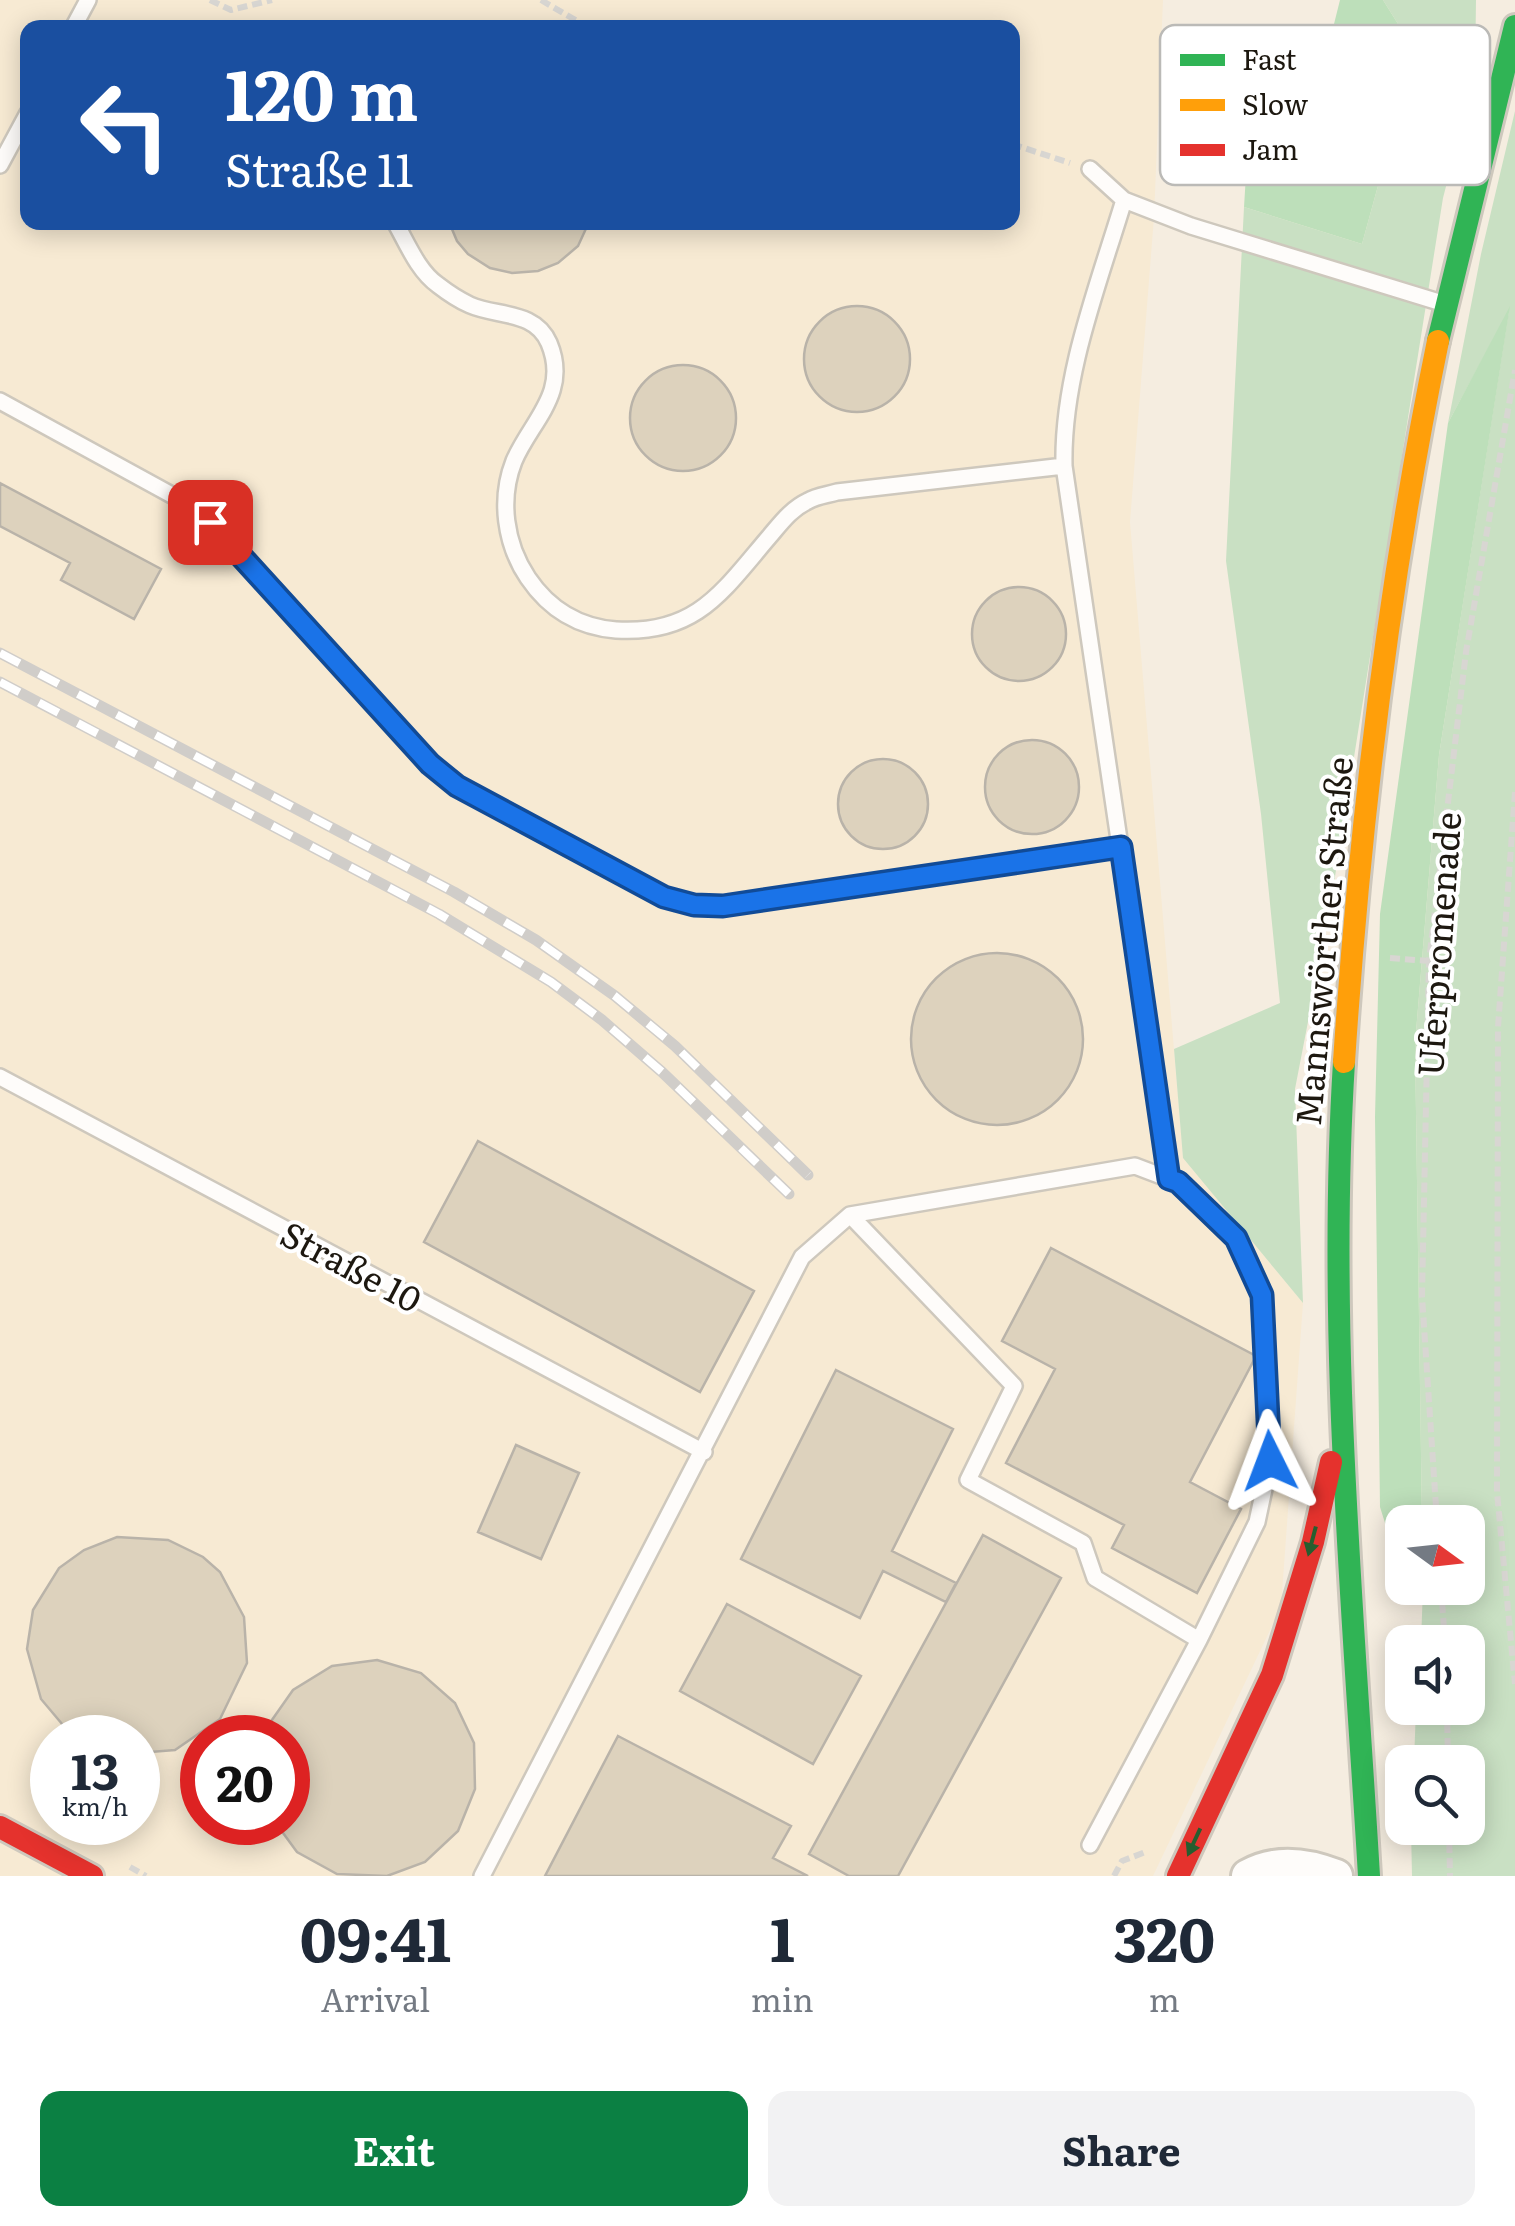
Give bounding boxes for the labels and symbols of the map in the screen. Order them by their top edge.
legend [1160,25,1490,185]
text: Fast [1242,37,1297,79]
text: Slow [1242,82,1308,124]
text: Jam [1242,127,1298,169]
pin [168,480,253,565]
street label: Mannswörther Straße [1280,754,1364,1128]
street label: Uferpromenade [1402,810,1472,1078]
street label: Straße 10 [272,1206,432,1324]
position arrow [1218,1409,1322,1513]
north arrow [1385,1505,1485,1605]
one-way arrow [1304,1525,1320,1556]
speed limit sign: 20 [180,1715,310,1845]
one-way arrow [1185,1828,1202,1857]

